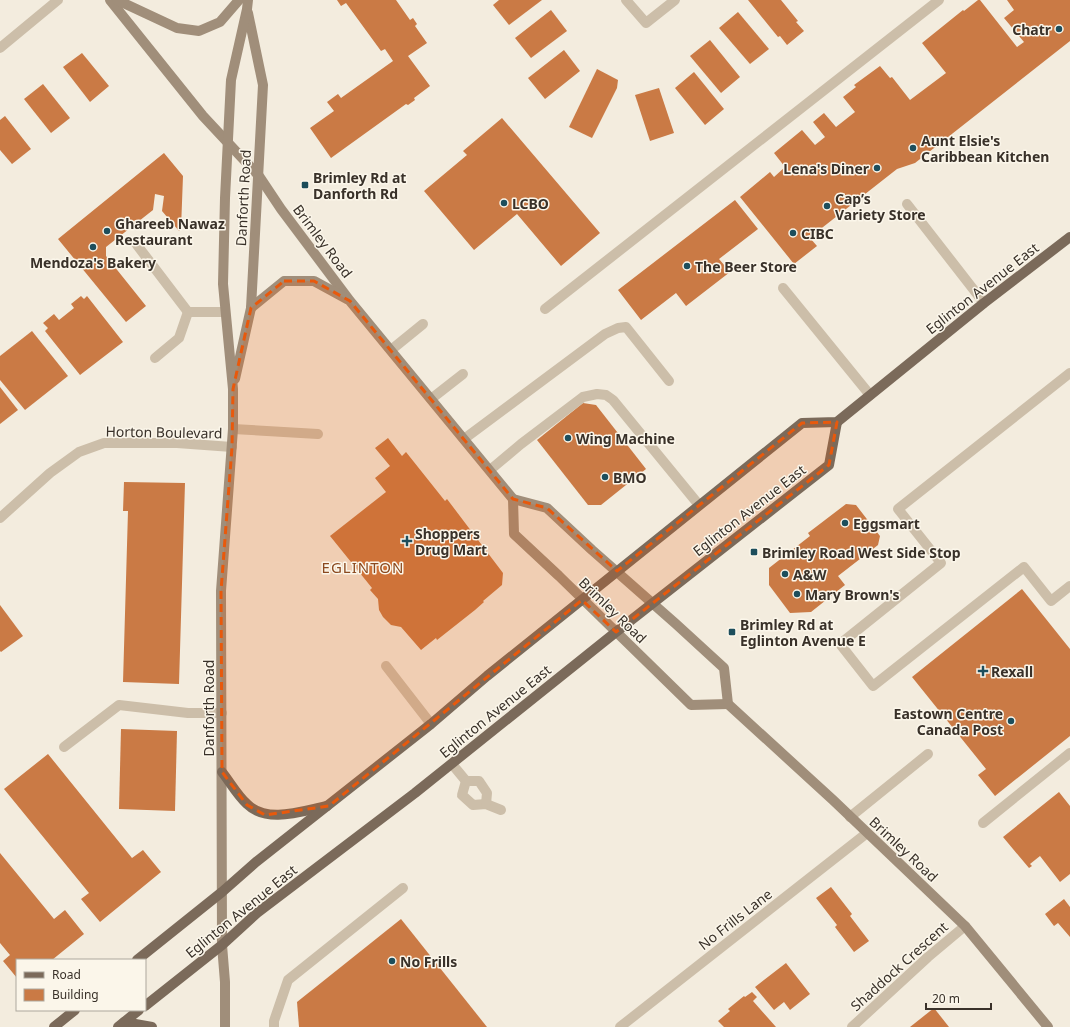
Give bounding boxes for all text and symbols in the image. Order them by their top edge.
place label: Chatr [1012,20,1052,39]
marker: Chatr [1054,24,1064,34]
place label: Aunt Elsie's Caribbean Kitchen [921,131,1049,166]
marker: Aunt Elsie's Caribbean Kitchen [908,143,918,153]
street label: Danforth Road [231,149,255,247]
place label: Lena's Diner [783,159,870,178]
marker: Lena's Diner [872,163,882,173]
place label: Brimley Rd at Danforth Rd [313,168,406,203]
marker: Brimley Rd at Danforth Rd [300,180,310,190]
place label: Cap’s Variety Store [835,189,926,224]
place label: LCBO [512,194,549,213]
marker: LCBO [499,198,509,208]
street label: Brimley Road [289,200,357,282]
marker: Cap’s Variety Store [822,201,832,211]
place label: Ghareeb Nawaz Restaurant [115,214,225,249]
place label: CIBC [801,224,834,243]
marker: Ghareeb Nawaz Restaurant [102,226,112,236]
marker: CIBC [788,228,798,238]
street label: Eglinton Avenue East [922,238,1042,338]
marker: Mendoza's Bakery [88,242,98,252]
place label: Mendoza's Bakery [30,253,156,272]
place label: The Beer Store [695,257,797,276]
marker: The Beer Store [682,261,692,271]
street label: Horton Boulevard [105,421,223,443]
place label: Wing Machine [576,429,675,448]
marker: Wing Machine [563,433,573,443]
street label: Eglinton Avenue East [689,460,809,560]
place label: BMO [613,468,647,487]
marker: BMO [600,472,610,482]
place label: Eggsmart [853,514,920,533]
marker: Eggsmart [840,518,850,528]
place label: Shoppers Drug Mart [415,524,487,559]
marker: Shoppers Drug Mart [402,536,412,546]
place label: Brimley Road West Side Stop [762,543,961,562]
marker: Brimley Road West Side Stop [749,547,759,557]
district label: EGLINTON [322,557,404,577]
place label: A&W [793,565,827,584]
marker: A&W [780,569,790,579]
street label: Brimley Road [575,573,651,647]
place label: Mary Brown's [805,585,900,604]
marker: Mary Brown's [792,589,802,599]
place label: Brimley Rd at Eglinton Avenue E [740,615,866,650]
marker: Brimley Rd at Eglinton Avenue E [727,627,737,637]
street label: Danforth Road [199,660,218,756]
street label: Eglinton Avenue East [435,660,555,762]
place label: Rexall [991,662,1033,681]
marker: Rexall [978,666,988,676]
place label: Eastown Centre Canada Post [894,704,1003,739]
marker: Eastown Centre Canada Post [1006,716,1016,726]
street label: Brimley Road [866,812,942,886]
street label: Eglinton Avenue East [181,860,301,962]
street label: No Frills Lane [694,884,776,954]
street label: Shaddock Crescent [846,917,952,1015]
place label: No Frills [400,952,457,971]
marker: No Frills [387,956,397,966]
legend [16,959,146,1011]
text: Road [52,966,81,983]
scale bar [926,985,991,1011]
text: Building [52,986,99,1003]
text: 20 m [932,990,960,1007]

